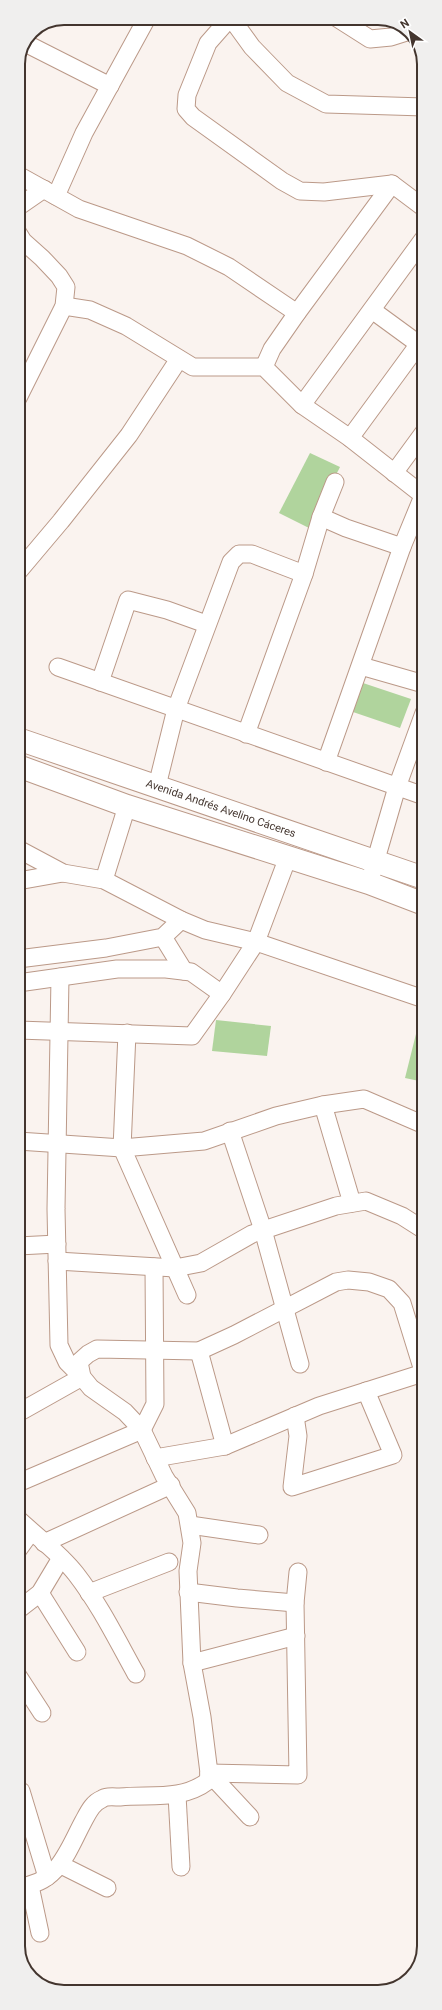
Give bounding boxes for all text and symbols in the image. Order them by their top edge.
north arrow [390,12,430,52]
text: N [398,16,412,32]
street label: Avenida Andrés Avelino Cáceres [144,777,298,840]

